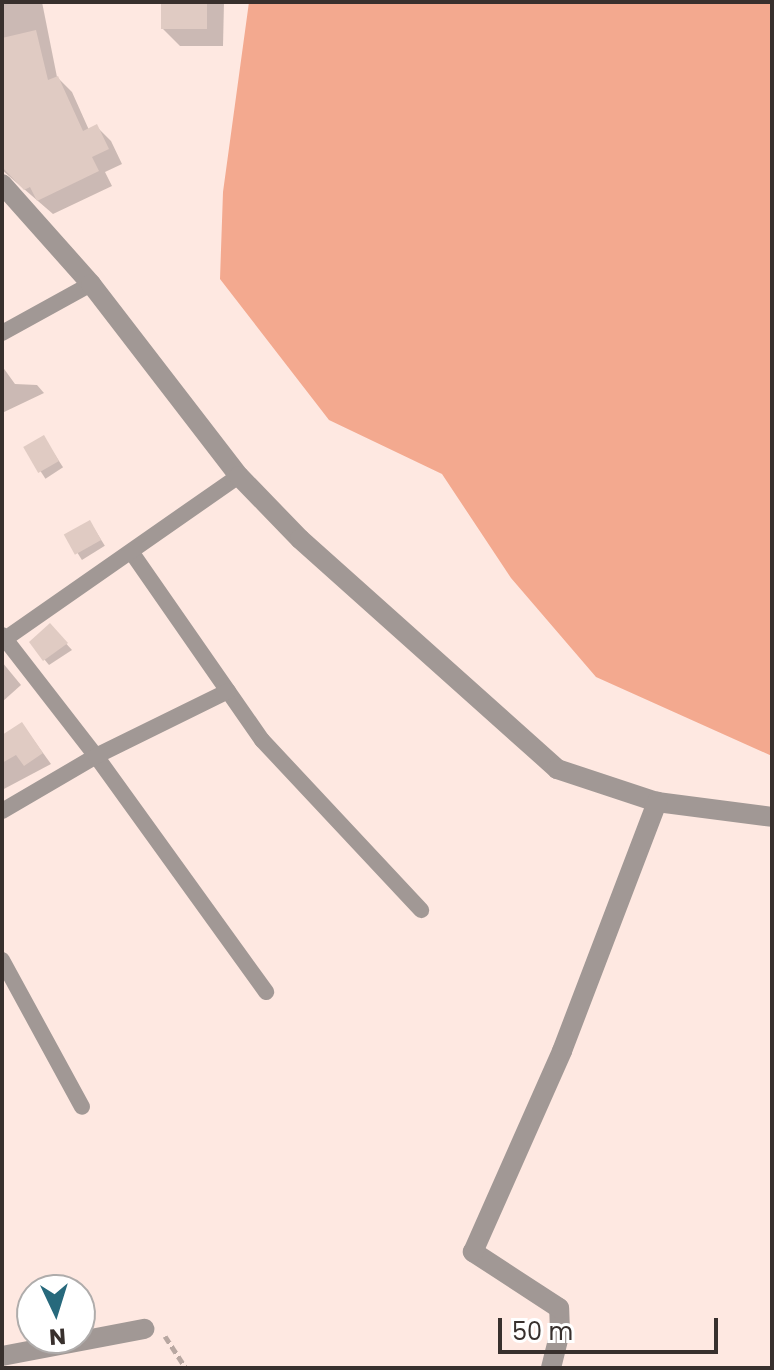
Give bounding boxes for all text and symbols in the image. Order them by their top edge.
north arrow [16,1274,96,1354]
scale bar [502,1302,722,1352]
text: 50 m [512,1315,573,1348]
text: N [48,1320,67,1352]

